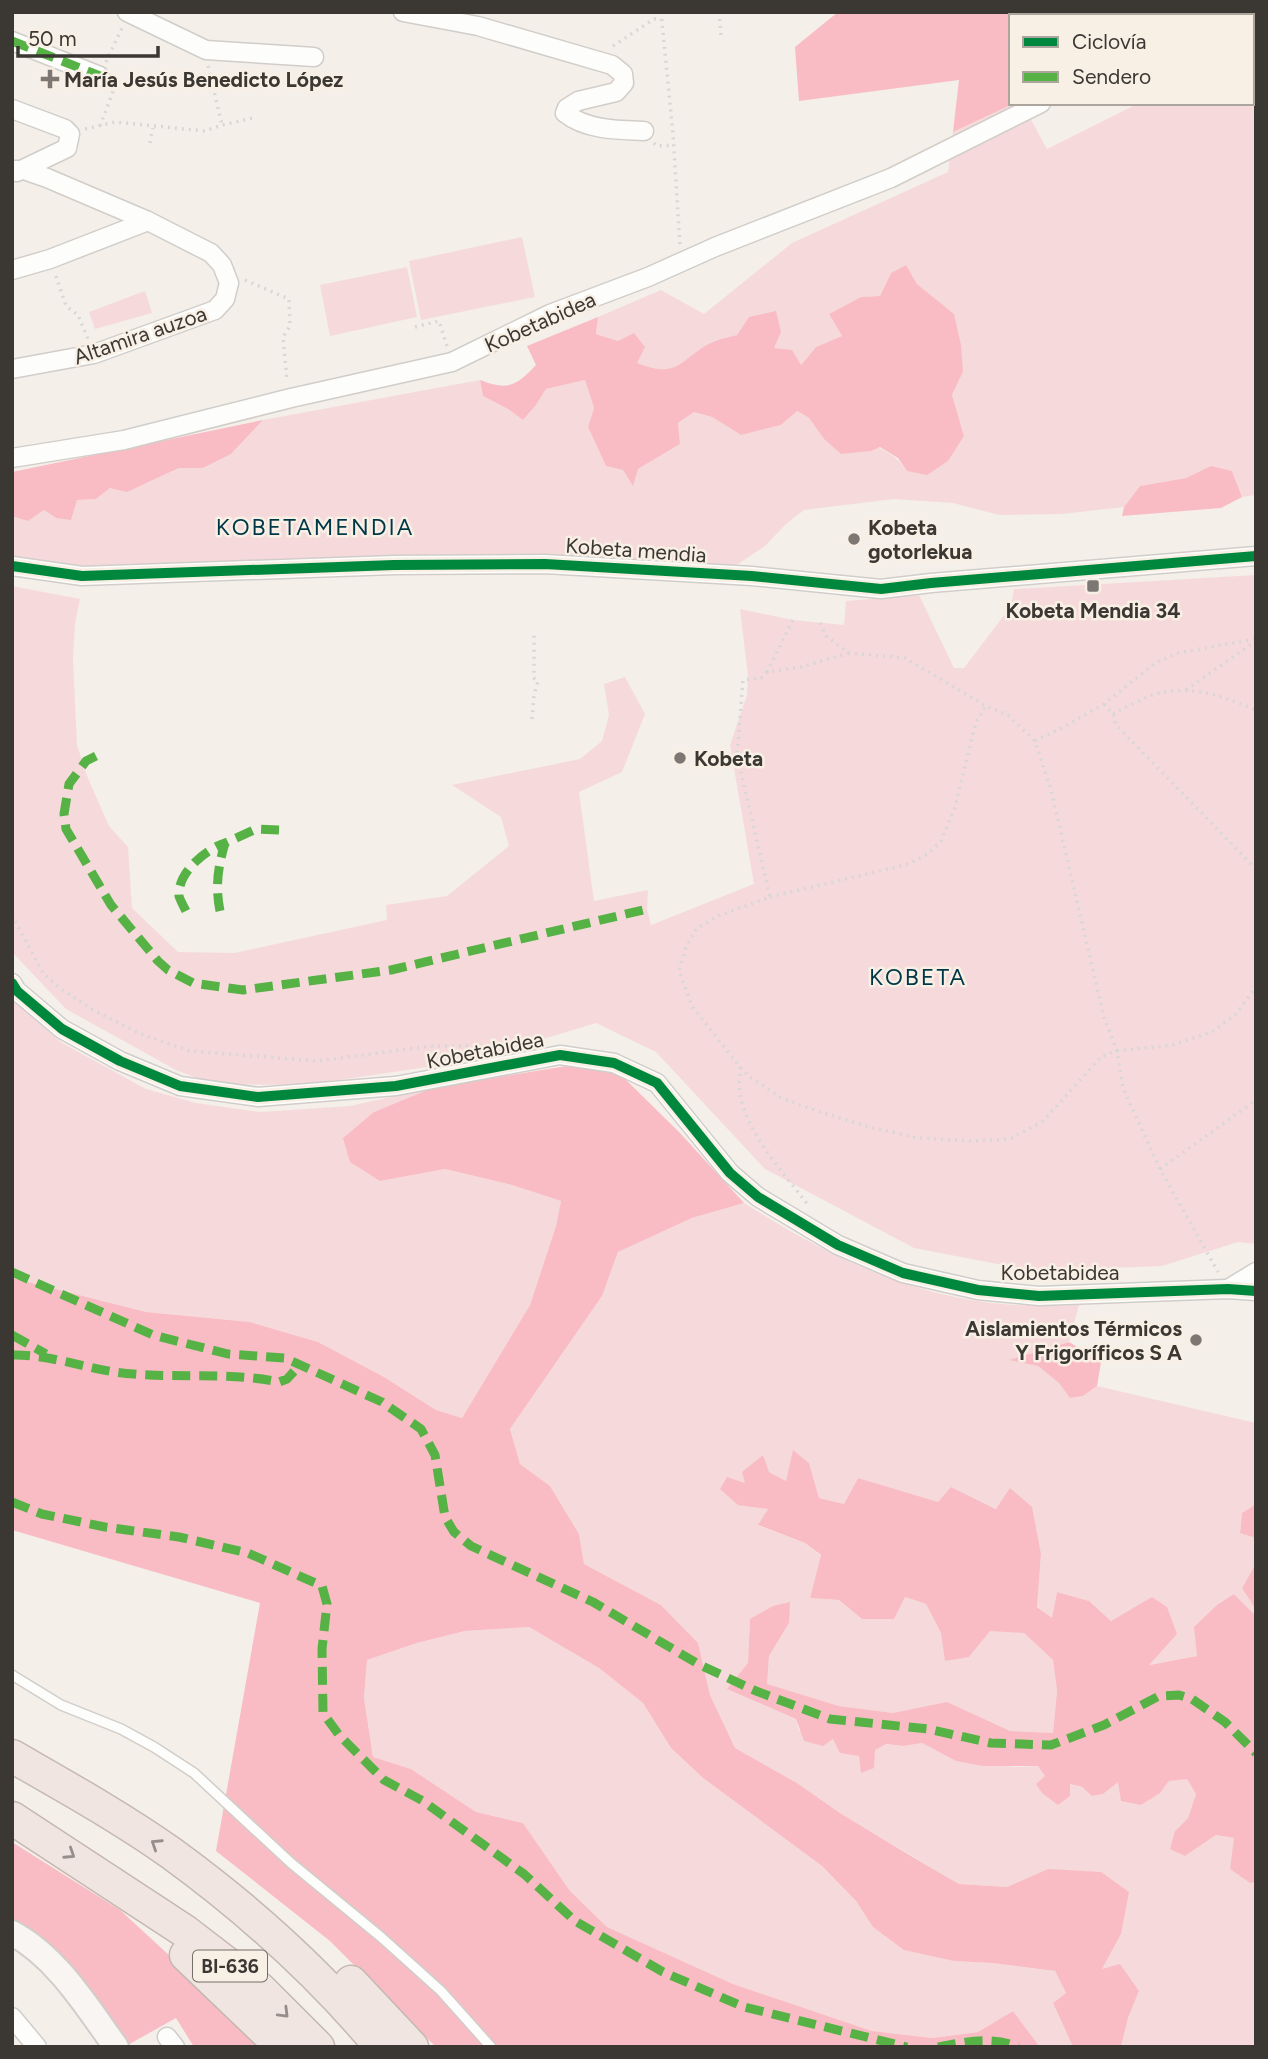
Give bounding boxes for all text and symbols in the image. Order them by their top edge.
scale bar [18,14,158,58]
legend [1009,14,1254,105]
text: 50 m [28,26,77,51]
text: Ciclovía [1072,29,1146,54]
text: Sendero [1072,64,1151,89]
place label: María Jesús Benedicto López [64,67,343,92]
marker: María Jesús Benedicto López [42,71,58,87]
street label: Kobetabidea [481,286,599,358]
street label: Altamira auzoa [70,301,210,369]
district label: KOBETAMENDIA [216,513,414,541]
place label: Kobeta gotorlekua [868,515,972,564]
marker: Kobeta gotorlekua [846,531,862,547]
street label: Kobeta mendia [565,533,707,567]
marker: Kobeta Mendia 34 [1085,578,1101,594]
place label: Kobeta Mendia 34 [1006,598,1180,623]
place label: Kobeta [694,746,763,771]
marker: Kobeta [672,750,688,766]
district label: KOBETA [869,963,967,991]
street label: Kobetabidea [424,1026,546,1074]
street label: Kobetabidea [1001,1260,1119,1285]
place label: Aislamientos Térmicos Y Frigoríficos S A [965,1316,1182,1365]
marker: Aislamientos Térmicos Y Frigoríficos S A [1188,1332,1204,1348]
one-way arrow [151,1839,164,1852]
one-way arrow [62,1846,75,1858]
road number: BI-636 [193,1950,267,1982]
one-way arrow [276,2005,288,2017]

